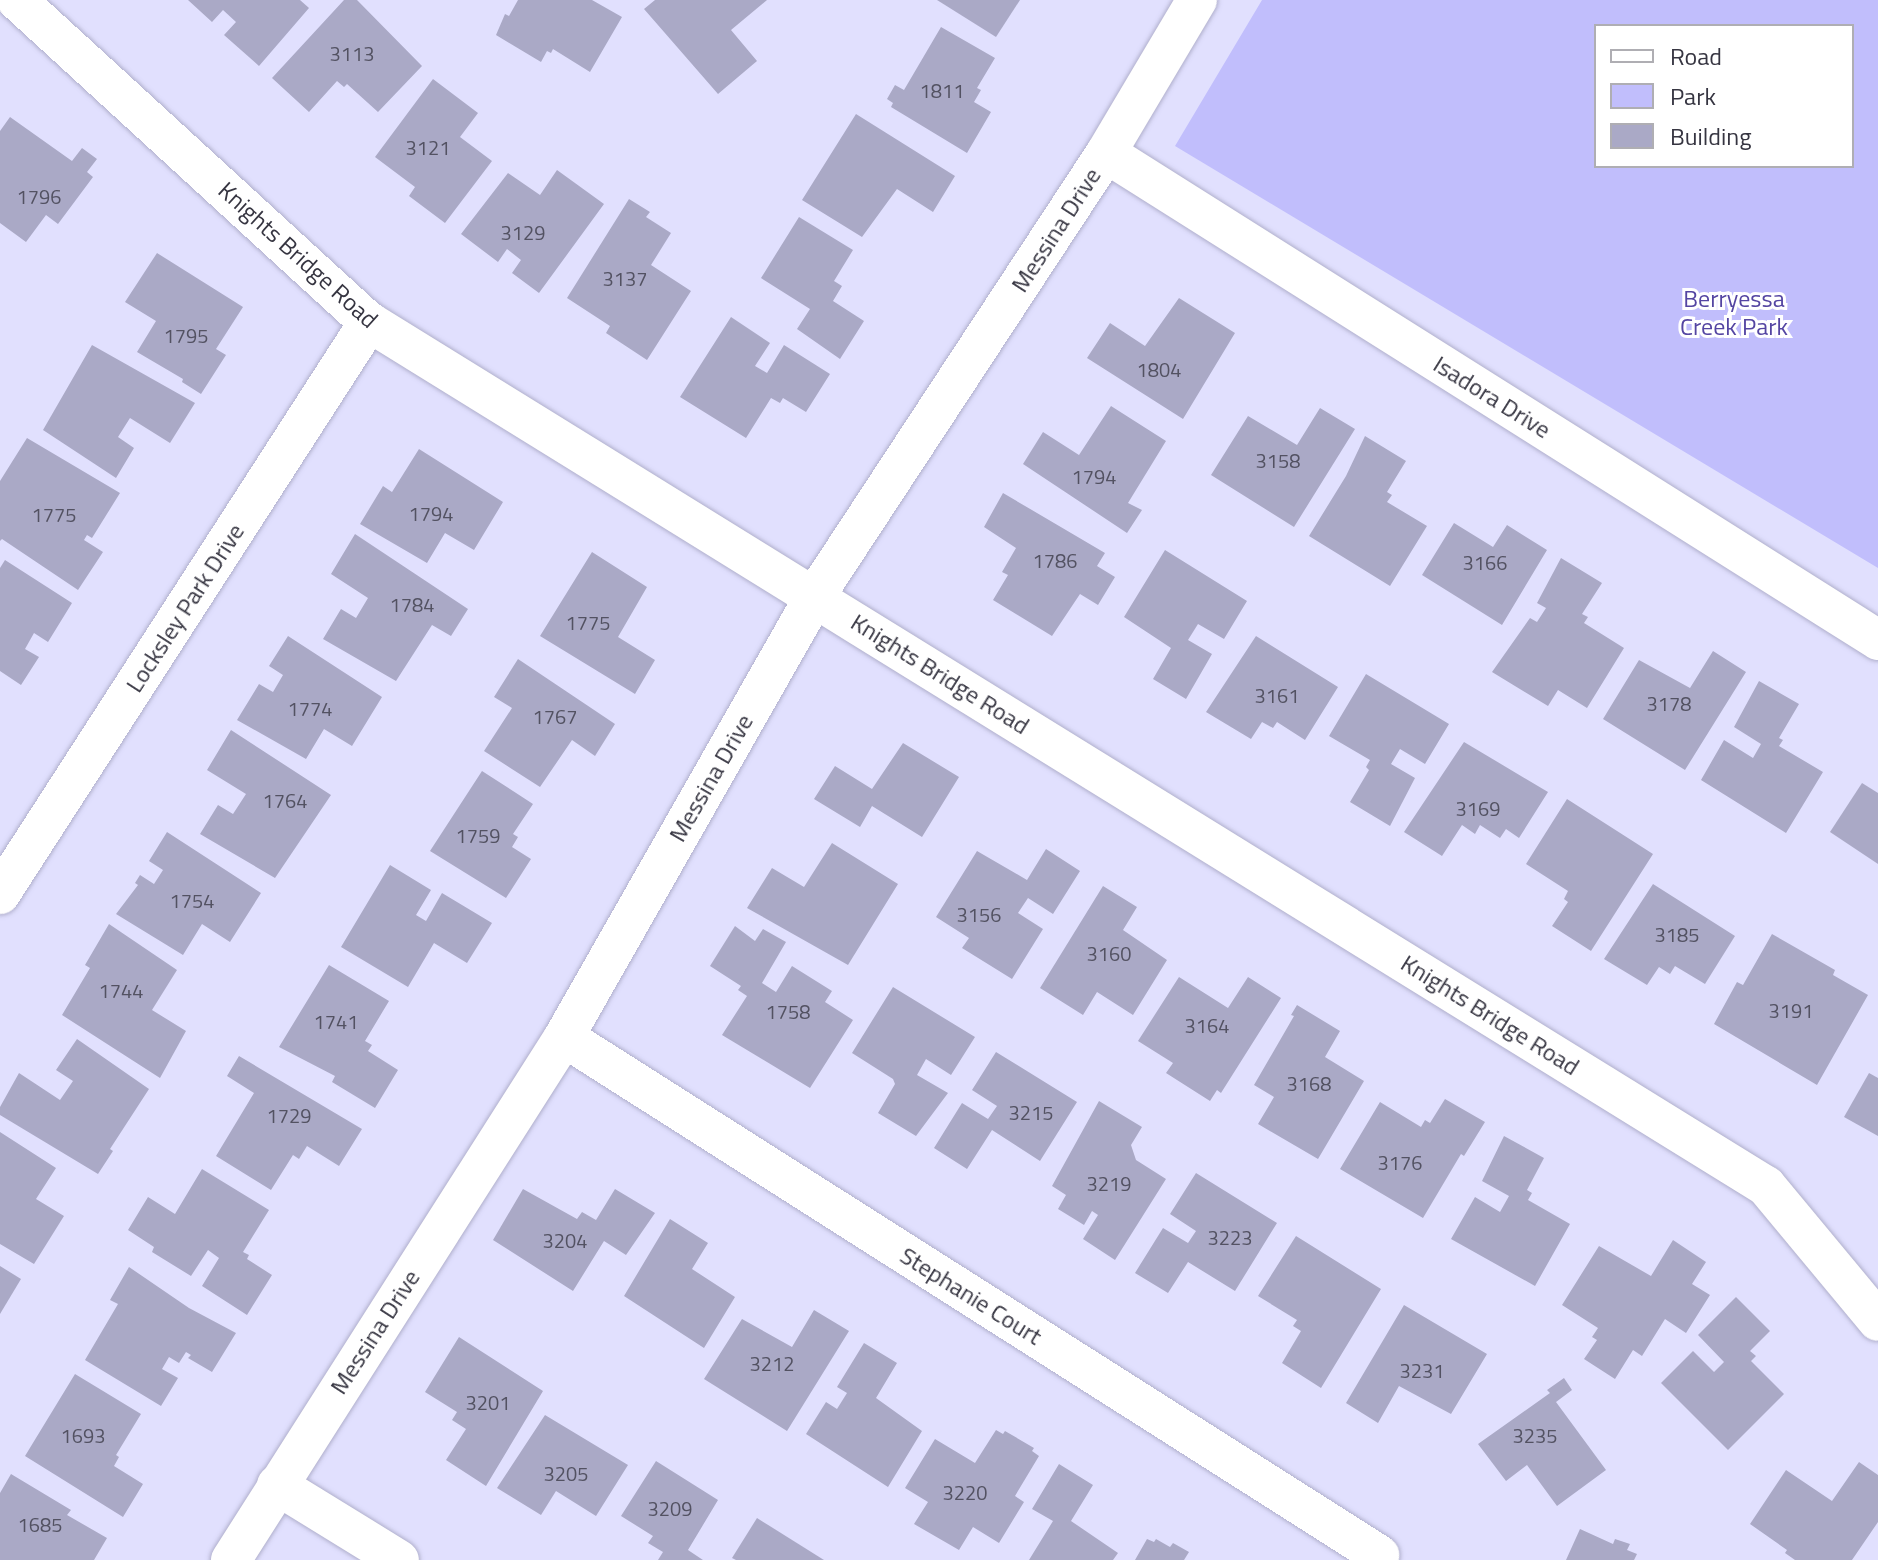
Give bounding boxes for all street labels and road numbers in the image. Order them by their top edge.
street label: Messina Drive [1005,162,1107,298]
street label: Knights Bridge Road [212,176,384,334]
street label: Isadora Drive [1428,350,1556,444]
street label: Locksley Park Drive [120,518,250,698]
street label: Knights Bridge Road [846,608,1034,740]
street label: Messina Drive [663,709,759,847]
street label: Knights Bridge Road [1396,949,1584,1081]
street label: Stephanie Court [895,1241,1047,1351]
street label: Messina Drive [324,1264,426,1400]

